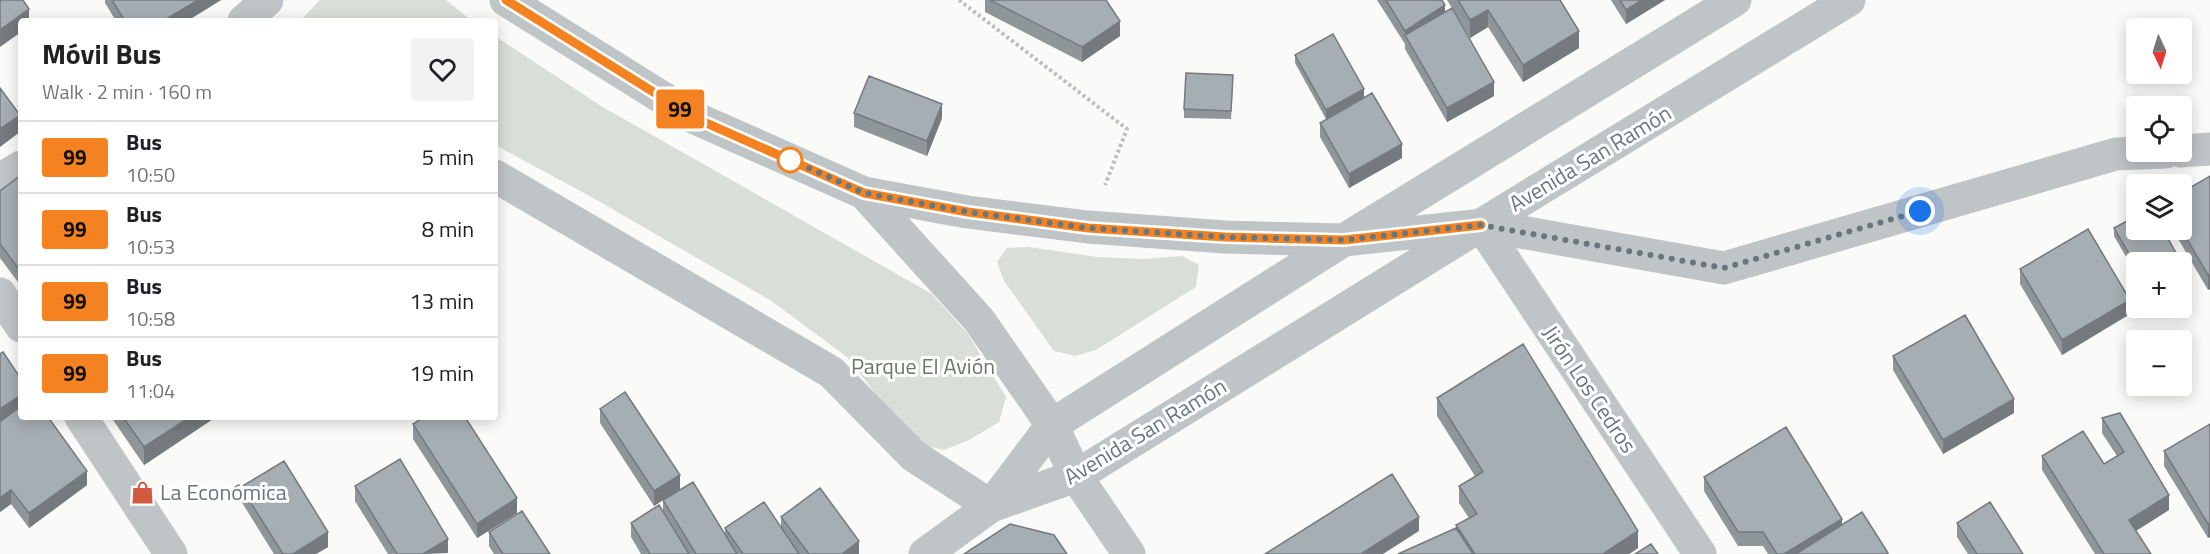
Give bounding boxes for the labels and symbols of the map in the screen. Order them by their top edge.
north arrow [2126,18,2192,84]
line badge: 99 [653,90,707,128]
street label: Avenida San Ramón [1502,96,1678,220]
unlabelled marker [777,147,803,173]
your location [1905,196,1935,226]
street label: Jirón Los Cedros [1535,318,1645,460]
park label: Parque El Avión [851,349,995,383]
street label: Avenida San Ramón [1057,369,1233,493]
place label: La Económica [160,475,287,509]
shop icon: La Económica [129,479,155,505]

